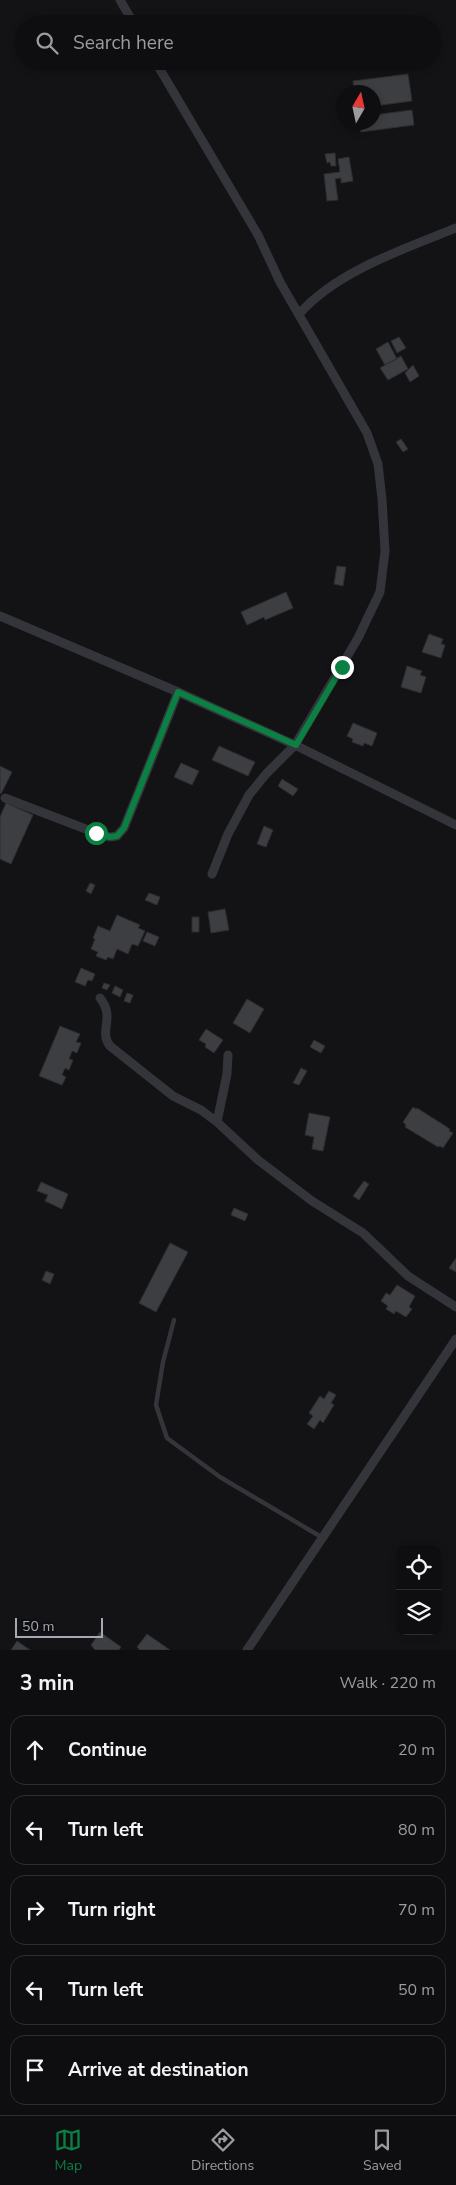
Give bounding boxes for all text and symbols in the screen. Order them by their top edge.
search box [15,15,441,70]
icon: search [33,29,61,57]
text: Search here [73,30,174,56]
north arrow [336,85,381,130]
route end [331,656,354,679]
route start [85,822,108,845]
map controls [396,1545,441,1635]
button: locate [396,1545,441,1590]
button: layers [396,1590,441,1635]
scale bar [15,1615,102,1638]
text: 50 m [22,1617,54,1636]
text: 3 min [20,1669,74,1697]
text: Walk · 220 m [340,1672,436,1694]
icon: ahead [21,1736,49,1764]
text: Continue [68,1737,147,1763]
text: 20 m [398,1739,435,1761]
icon: left [21,1816,49,1844]
text: Turn left [68,1817,143,1843]
text: 80 m [398,1819,435,1841]
icon: right [21,1896,49,1924]
text: Turn right [68,1897,155,1923]
text: 70 m [398,1899,435,1921]
icon: left [21,1976,49,2004]
text: Turn left [68,1977,143,2003]
text: 50 m [398,1979,435,2001]
icon: arrive [21,2056,49,2084]
text: Arrive at destination [68,2057,249,2083]
tab: Map [54,2126,82,2175]
tab: Directions [191,2126,254,2175]
tab: Saved [363,2126,402,2175]

